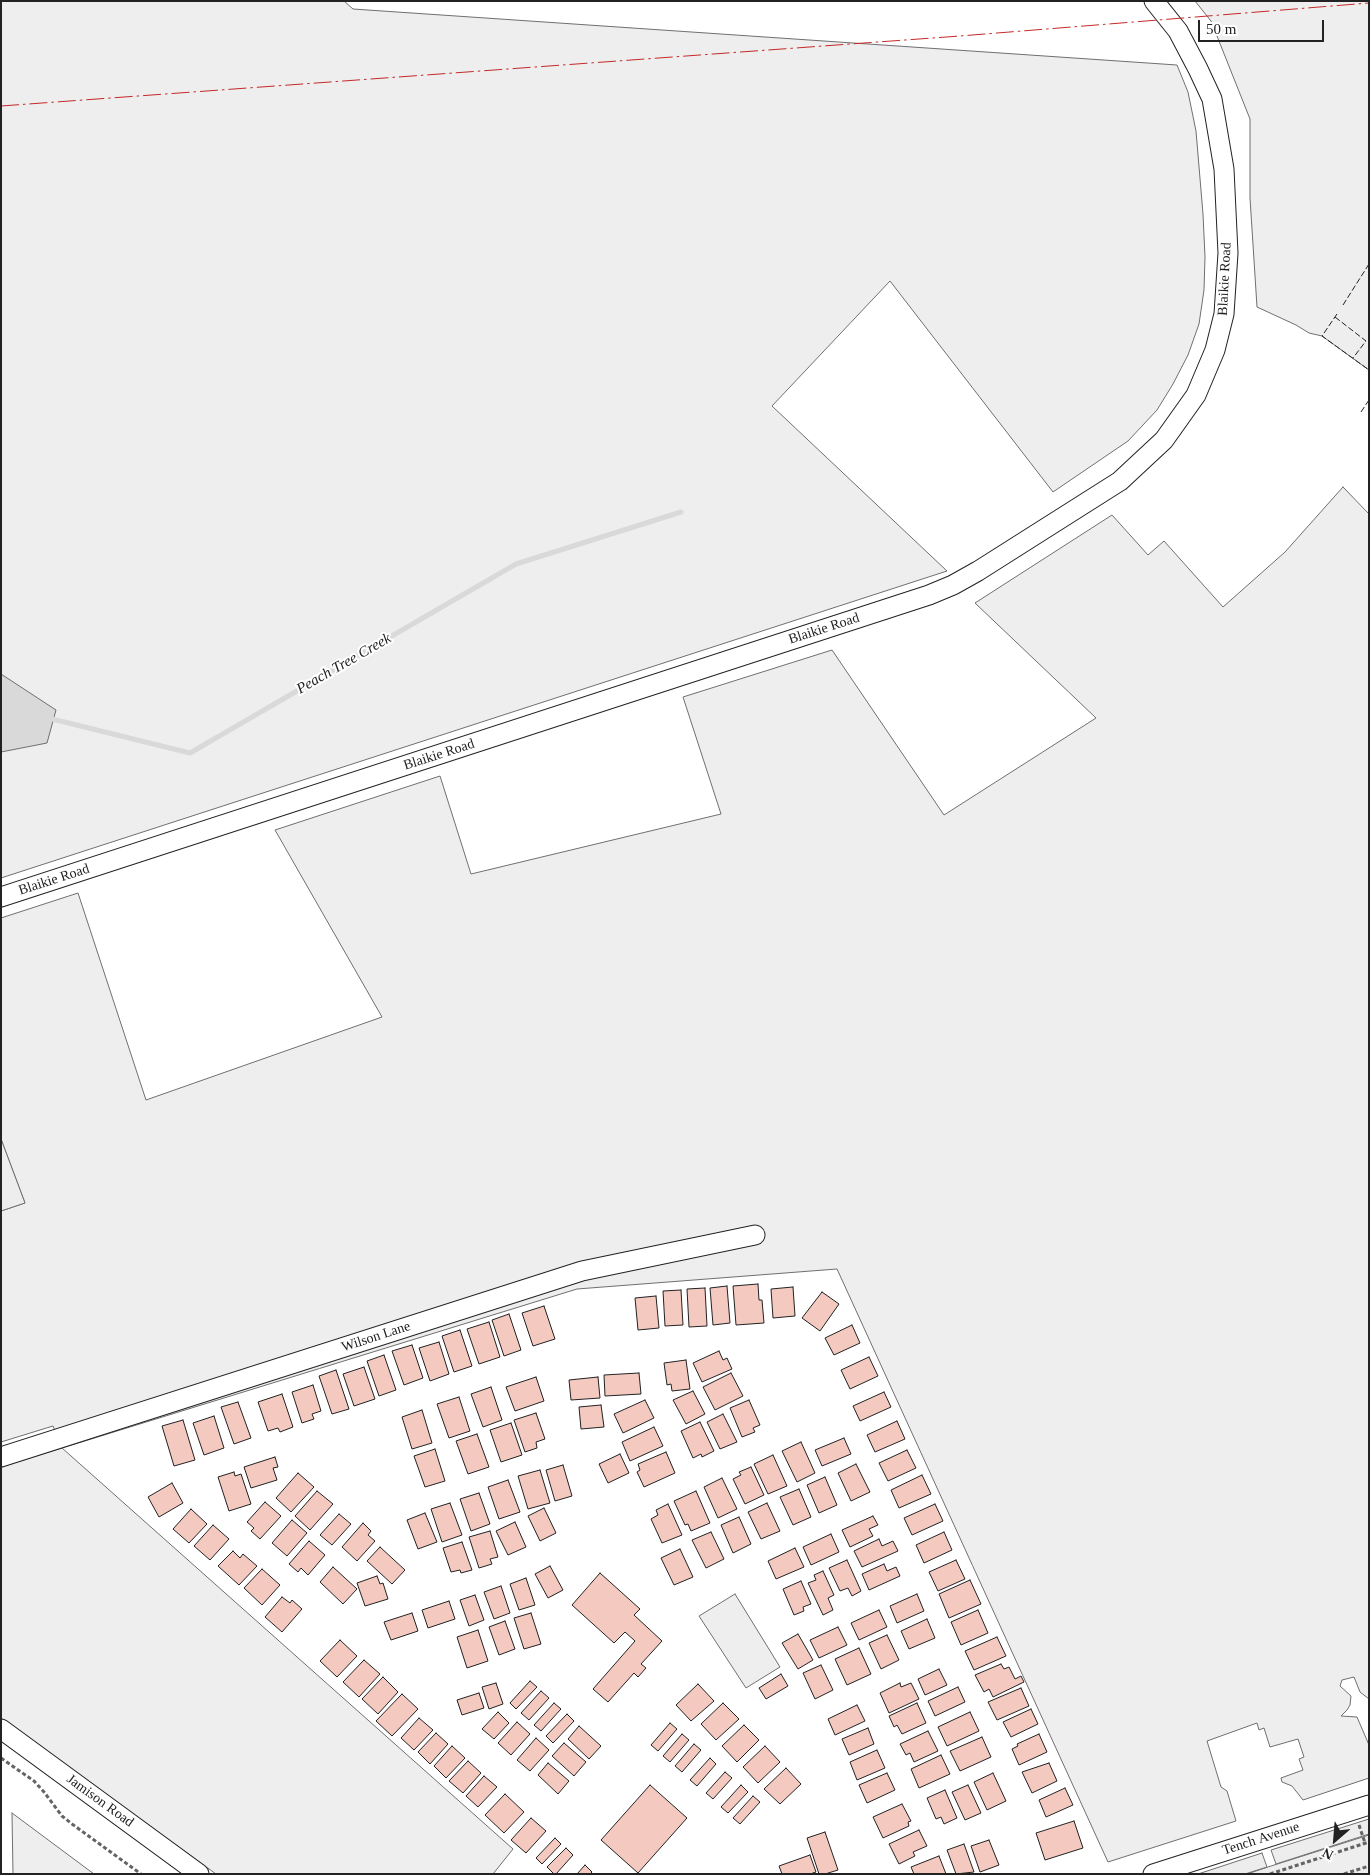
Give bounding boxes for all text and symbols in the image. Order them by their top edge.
scale bar [1200,10,1326,42]
text: 50 m [1206,21,1236,37]
street label: Blaikie Road [1215,242,1235,316]
street label: Blaikie Road [786,610,862,648]
water label: Peach Tree Creek [293,630,395,698]
street label: Blaikie Road [401,736,477,774]
street label: Blaikie Road [16,861,92,899]
street label: Wilson Lane [339,1318,413,1356]
street label: Jamison Road [63,1771,137,1831]
north arrow [1310,1815,1360,1865]
street label: Tench Avenue [1220,1819,1302,1859]
text: N [1320,1845,1336,1863]

